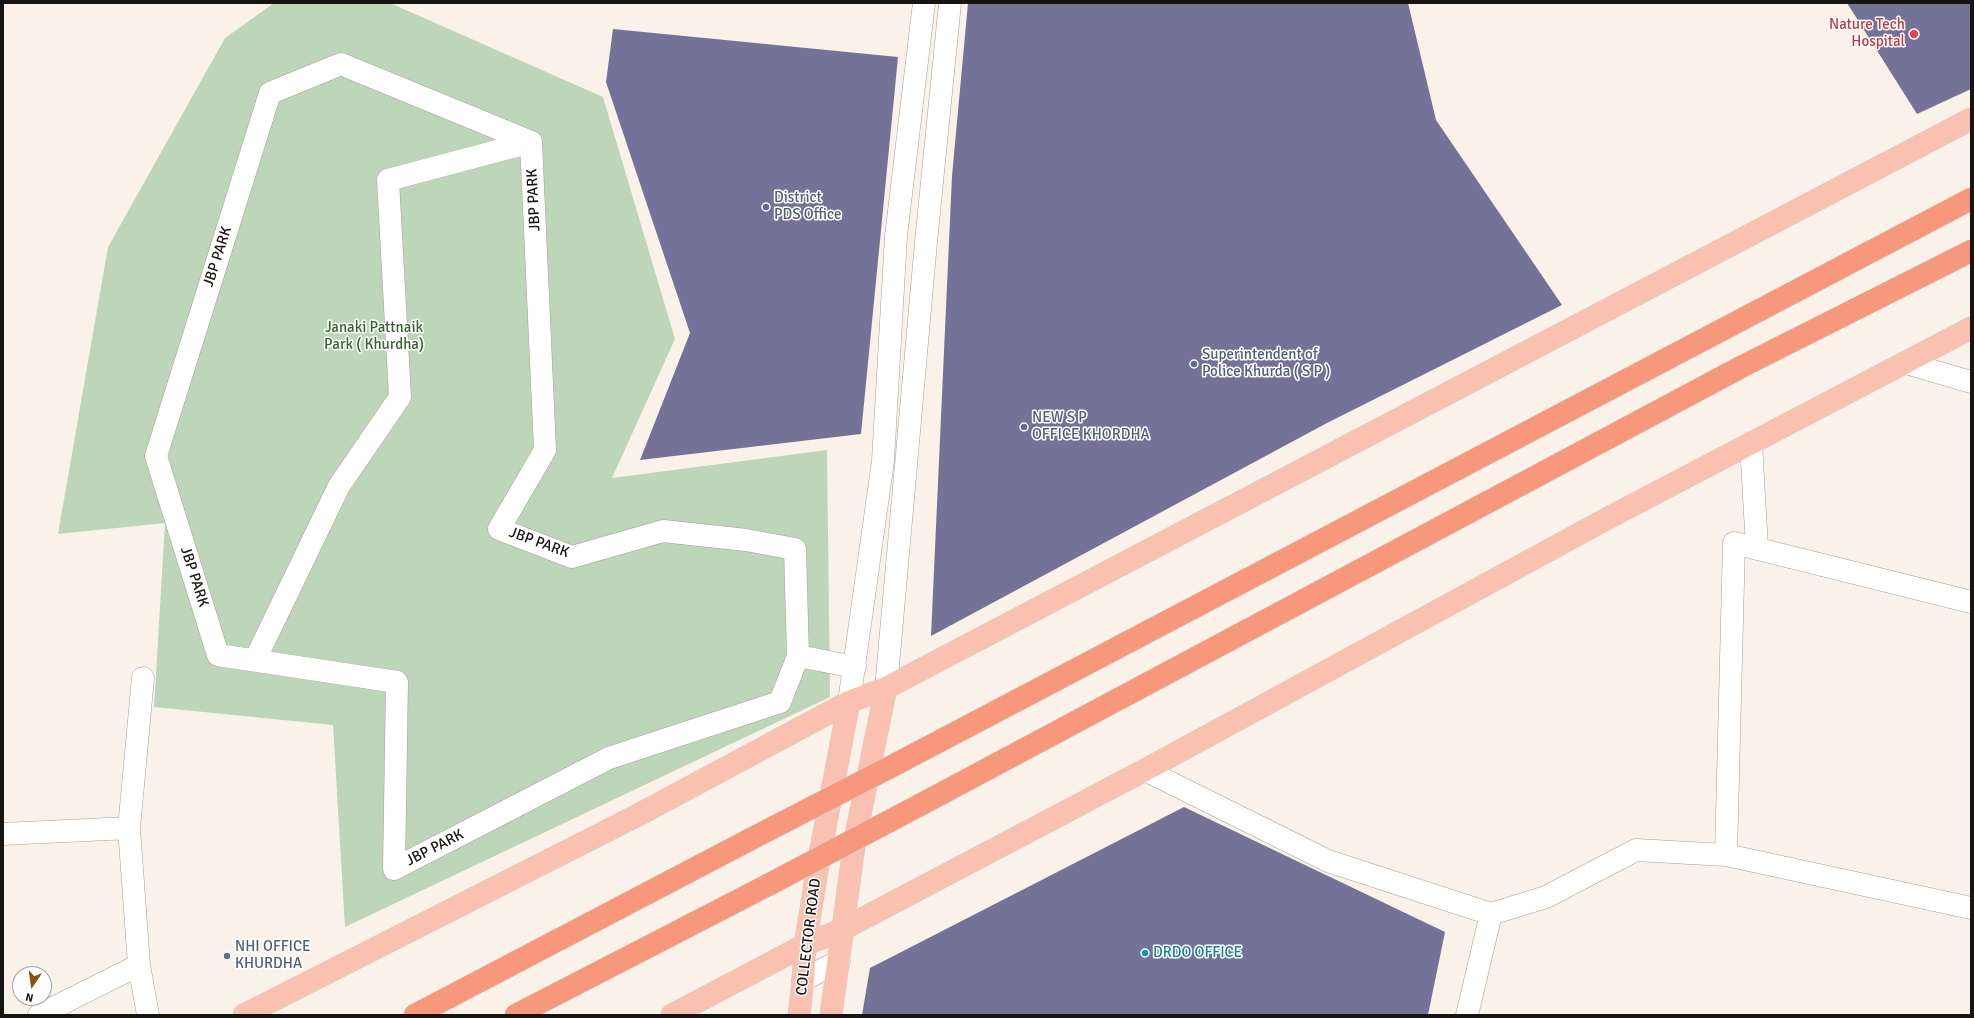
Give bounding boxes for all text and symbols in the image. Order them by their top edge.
place label: Nature Tech Hospital [1829,16,1905,51]
marker: Nature Tech Hospital [1908,28,1920,40]
street label: JBP PARK [523,168,545,232]
place label: District PDS Office [774,189,842,224]
marker: District PDS Office [761,202,771,212]
street label: JBP PARK [200,225,236,289]
park label: Janaki Pattnaik Park ( Khurdha) [324,319,424,354]
place label: Superintendent of Police Khurda ( S P ) [1202,346,1330,381]
marker: Superintendent of Police Khurda ( S P ) [1189,359,1199,369]
place label: NEW S P OFFICE KHORDHA [1032,409,1150,444]
marker: NEW S P OFFICE KHORDHA [1019,422,1029,432]
street label: JBP PARK [507,524,571,562]
street label: JBP PARK [176,545,212,609]
street label: JBP PARK [403,826,467,870]
street label: COLLECTOR ROAD [793,877,825,997]
place label: NHI OFFICE KHURDHA [235,938,310,973]
place label: DRDO OFFICE [1153,944,1242,962]
marker: DRDO OFFICE [1140,948,1150,958]
marker: NHI OFFICE KHURDHA [222,951,232,961]
north arrow [12,966,52,1006]
text: N [24,990,35,1004]

